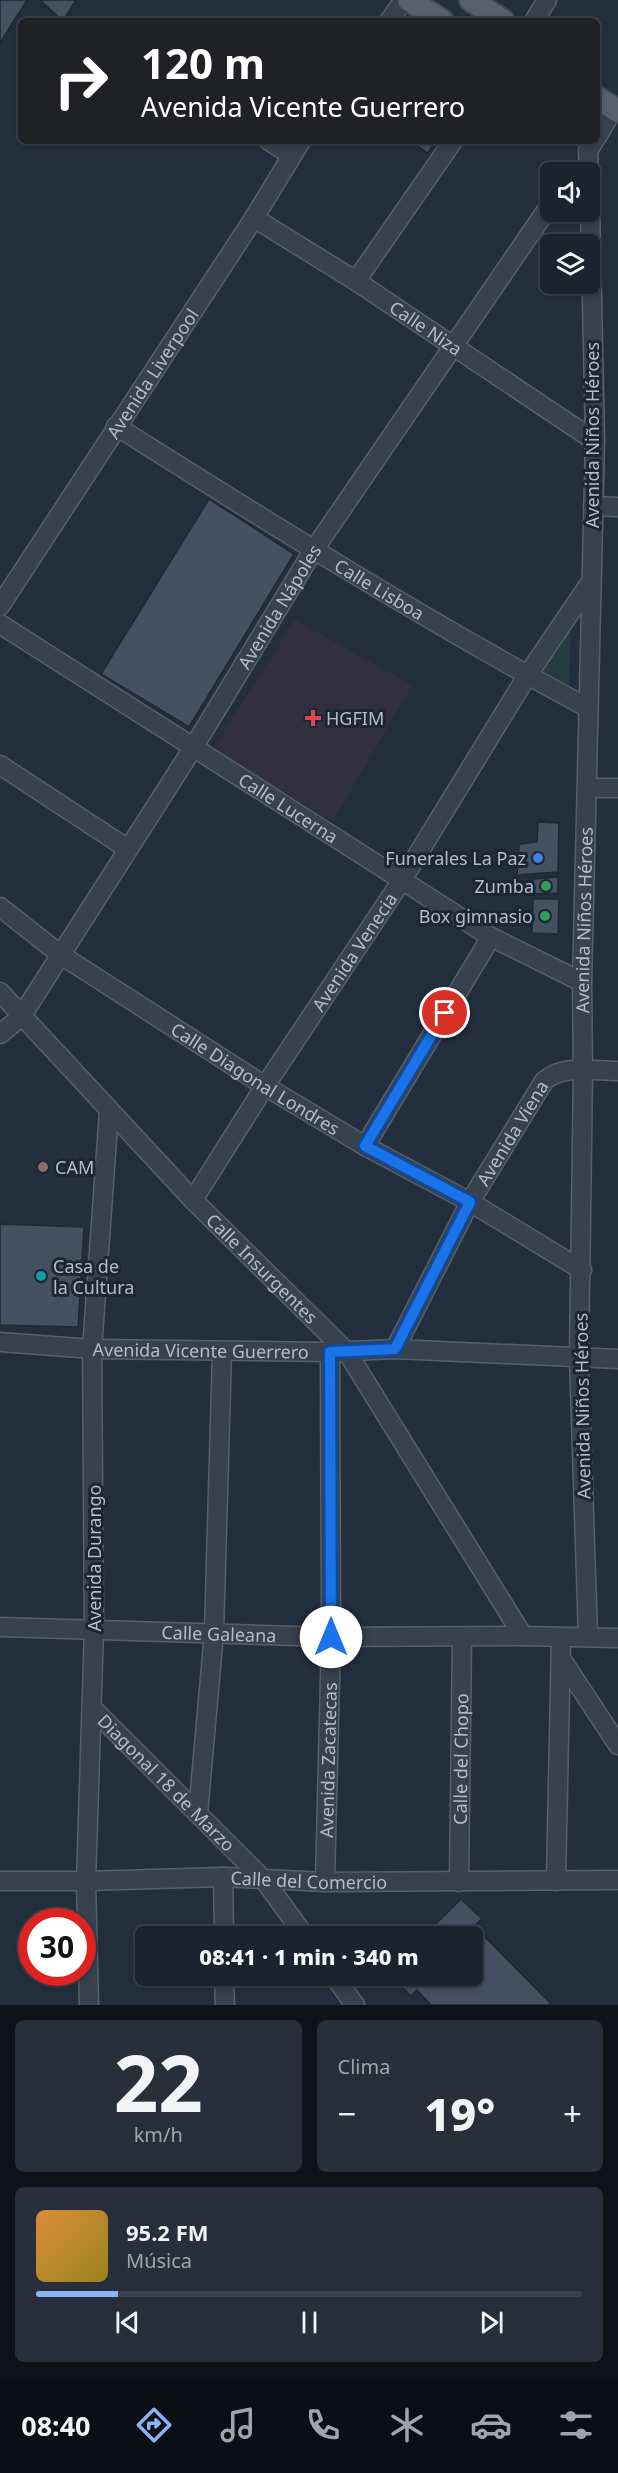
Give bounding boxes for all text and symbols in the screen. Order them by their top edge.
text: 120 m [141,34,265,91]
icon: right [42,42,120,120]
text: Avenida Vicente Guerrero [141,88,465,125]
map controls [540,162,600,294]
button: sound [540,162,600,222]
button: layers [540,234,600,294]
street label: Calle Niza [385,295,467,361]
street label: Avenida Liverpool [101,304,204,443]
street label: Avenida Niños Héroes [580,342,604,528]
street label: Avenida Nápoles [232,539,326,673]
street label: Calle Lisboa [330,553,429,625]
place label: HGFIM [326,706,384,730]
marker: HGFIM [304,709,322,727]
street label: Calle Lucerna [234,767,343,849]
street label: Avenida Niños Héroes [570,827,598,1014]
place label: Funerales La Paz [385,846,526,870]
marker: Funerales La Paz [531,851,545,865]
place label: Zumba [475,874,534,898]
marker: Zumba [539,879,553,893]
street label: Avenida Venecia [306,888,402,1016]
place label: Box gimnasio [419,904,533,928]
marker: Box gimnasio [538,909,552,923]
pin [419,987,470,1038]
icon: arrive [428,996,461,1029]
street label: Calle Diagonal Londres [167,1017,344,1140]
street label: Avenida Viena [471,1076,554,1190]
place label: CAM [55,1155,94,1179]
marker: CAM [36,1160,50,1174]
street label: Calle Insurgentes [201,1208,323,1329]
place label: Casa de la Cultura [53,1254,134,1299]
marker: Casa de la Cultura [34,1269,48,1283]
street label: Avenida Niños Héroes [568,1313,596,1499]
street label: Avenida Vicente Guerrero [92,1337,309,1364]
street label: Avenida Durango [82,1485,106,1631]
position arrow [299,1605,363,1669]
street label: Calle Galeana [161,1620,277,1647]
street label: Avenida Zacatecas [314,1682,342,1838]
street label: Calle del Chopo [448,1693,473,1825]
street label: Diagonal 18 de Marzo [93,1709,240,1856]
street label: Calle del Comercio [230,1865,387,1894]
speed limit sign: 30 [18,1908,96,1986]
text: 08:41 · 1 min · 340 m [199,1941,419,1971]
text: 22 [114,2029,203,2135]
text: Clima [338,2053,390,2080]
text: 19° [424,2083,495,2144]
text: − [338,2091,356,2136]
text: + [563,2091,582,2136]
text: km/h [134,2121,183,2148]
text: 95.2 FM [126,2217,208,2247]
text: Música [126,2247,192,2274]
icon: previous [111,2306,144,2339]
icon: pause [293,2306,326,2339]
icon: next [475,2306,508,2339]
icon: directions [133,2404,175,2446]
icon: music [217,2404,259,2446]
icon: phone [302,2404,344,2446]
icon: climate [386,2404,428,2446]
icon: car [470,2404,512,2446]
icon: filters [555,2404,597,2446]
text: 08:40 [21,2407,91,2444]

